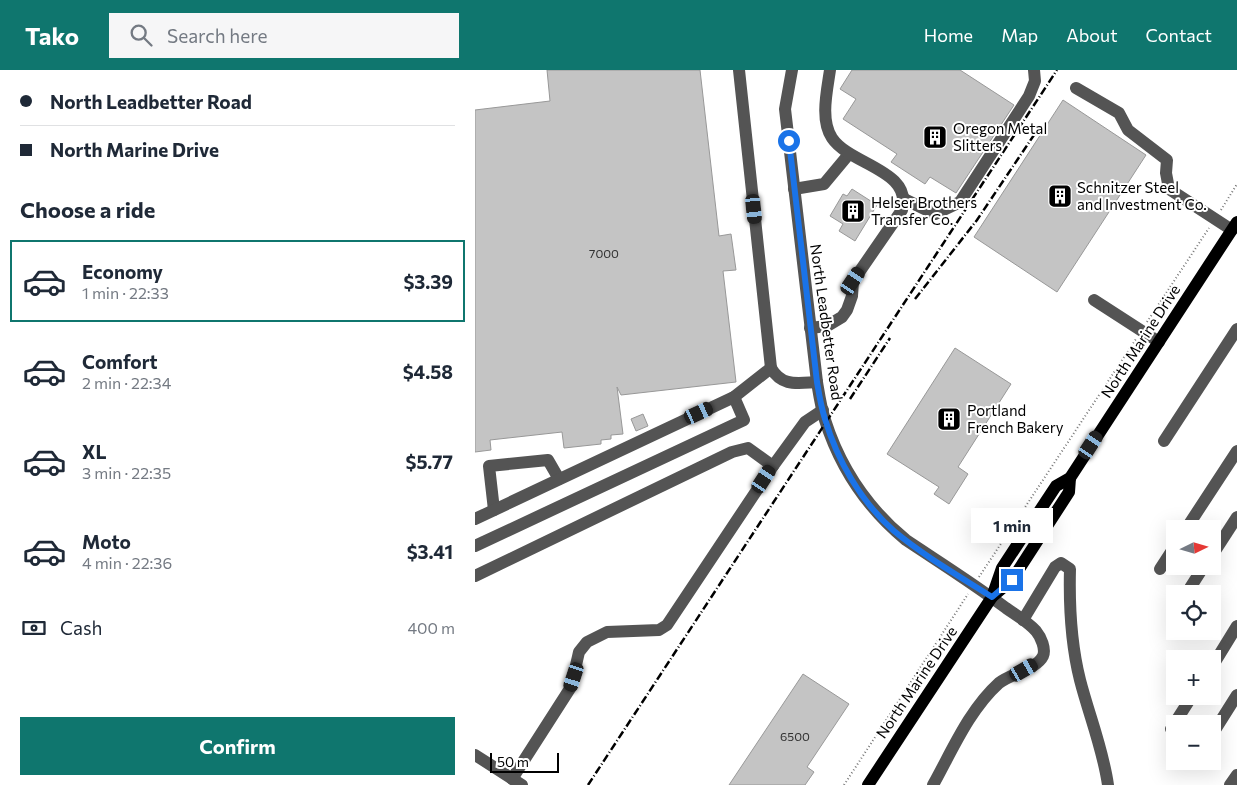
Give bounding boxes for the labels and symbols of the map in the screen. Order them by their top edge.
place label: Oregon Metal Slitters [953,119,1047,154]
building icon: Oregon Metal Slitters [922,124,948,150]
route start [778,130,800,152]
place label: Schnitzer Steel and Investment Co. [1077,178,1207,213]
building icon: Schnitzer Steel and Investment Co. [1047,183,1073,209]
car [744,193,763,225]
place label: Helser Brothers Transfer Co. [871,193,977,228]
building icon: Helser Brothers Transfer Co. [840,198,866,224]
street label: North Leadbetter Road [807,243,847,401]
house number: 7000 [589,246,619,260]
car [838,264,867,298]
street label: North Marine Drive [1097,281,1183,401]
car [682,400,715,426]
place label: Portland French Bakery [967,401,1064,436]
building icon: Portland French Bakery [936,406,962,432]
car [1076,428,1105,462]
car [749,462,778,496]
callout: 1 min [971,508,1053,542]
north arrow [1166,520,1221,575]
route end [1001,569,1023,591]
street label: North Marine Drive [872,622,960,742]
car [1007,656,1040,684]
car [562,660,585,694]
house number: 6500 [780,729,810,743]
scale bar [490,750,559,773]

